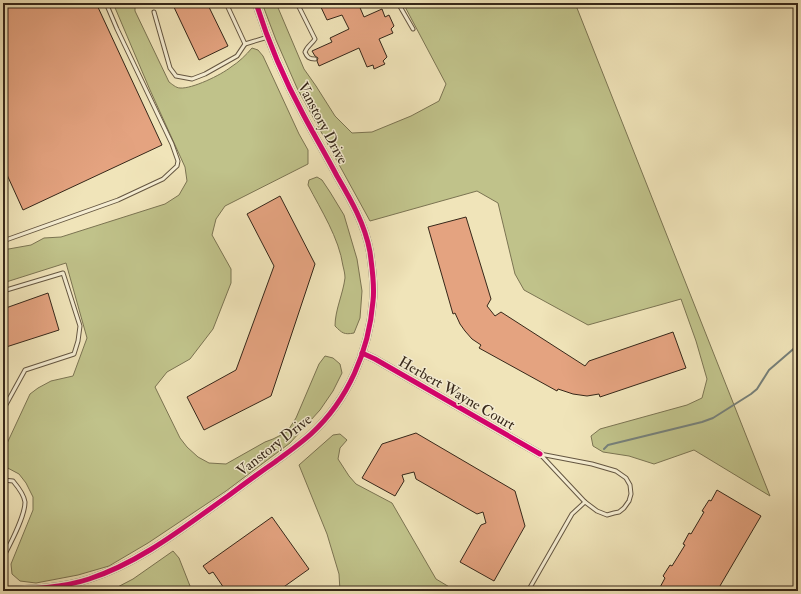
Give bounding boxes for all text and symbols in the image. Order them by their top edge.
street label: Vanstory Drive [293,79,352,167]
street label: Herbert Wayne Court [395,352,519,435]
street label: Vanstory Drive [233,410,316,481]

